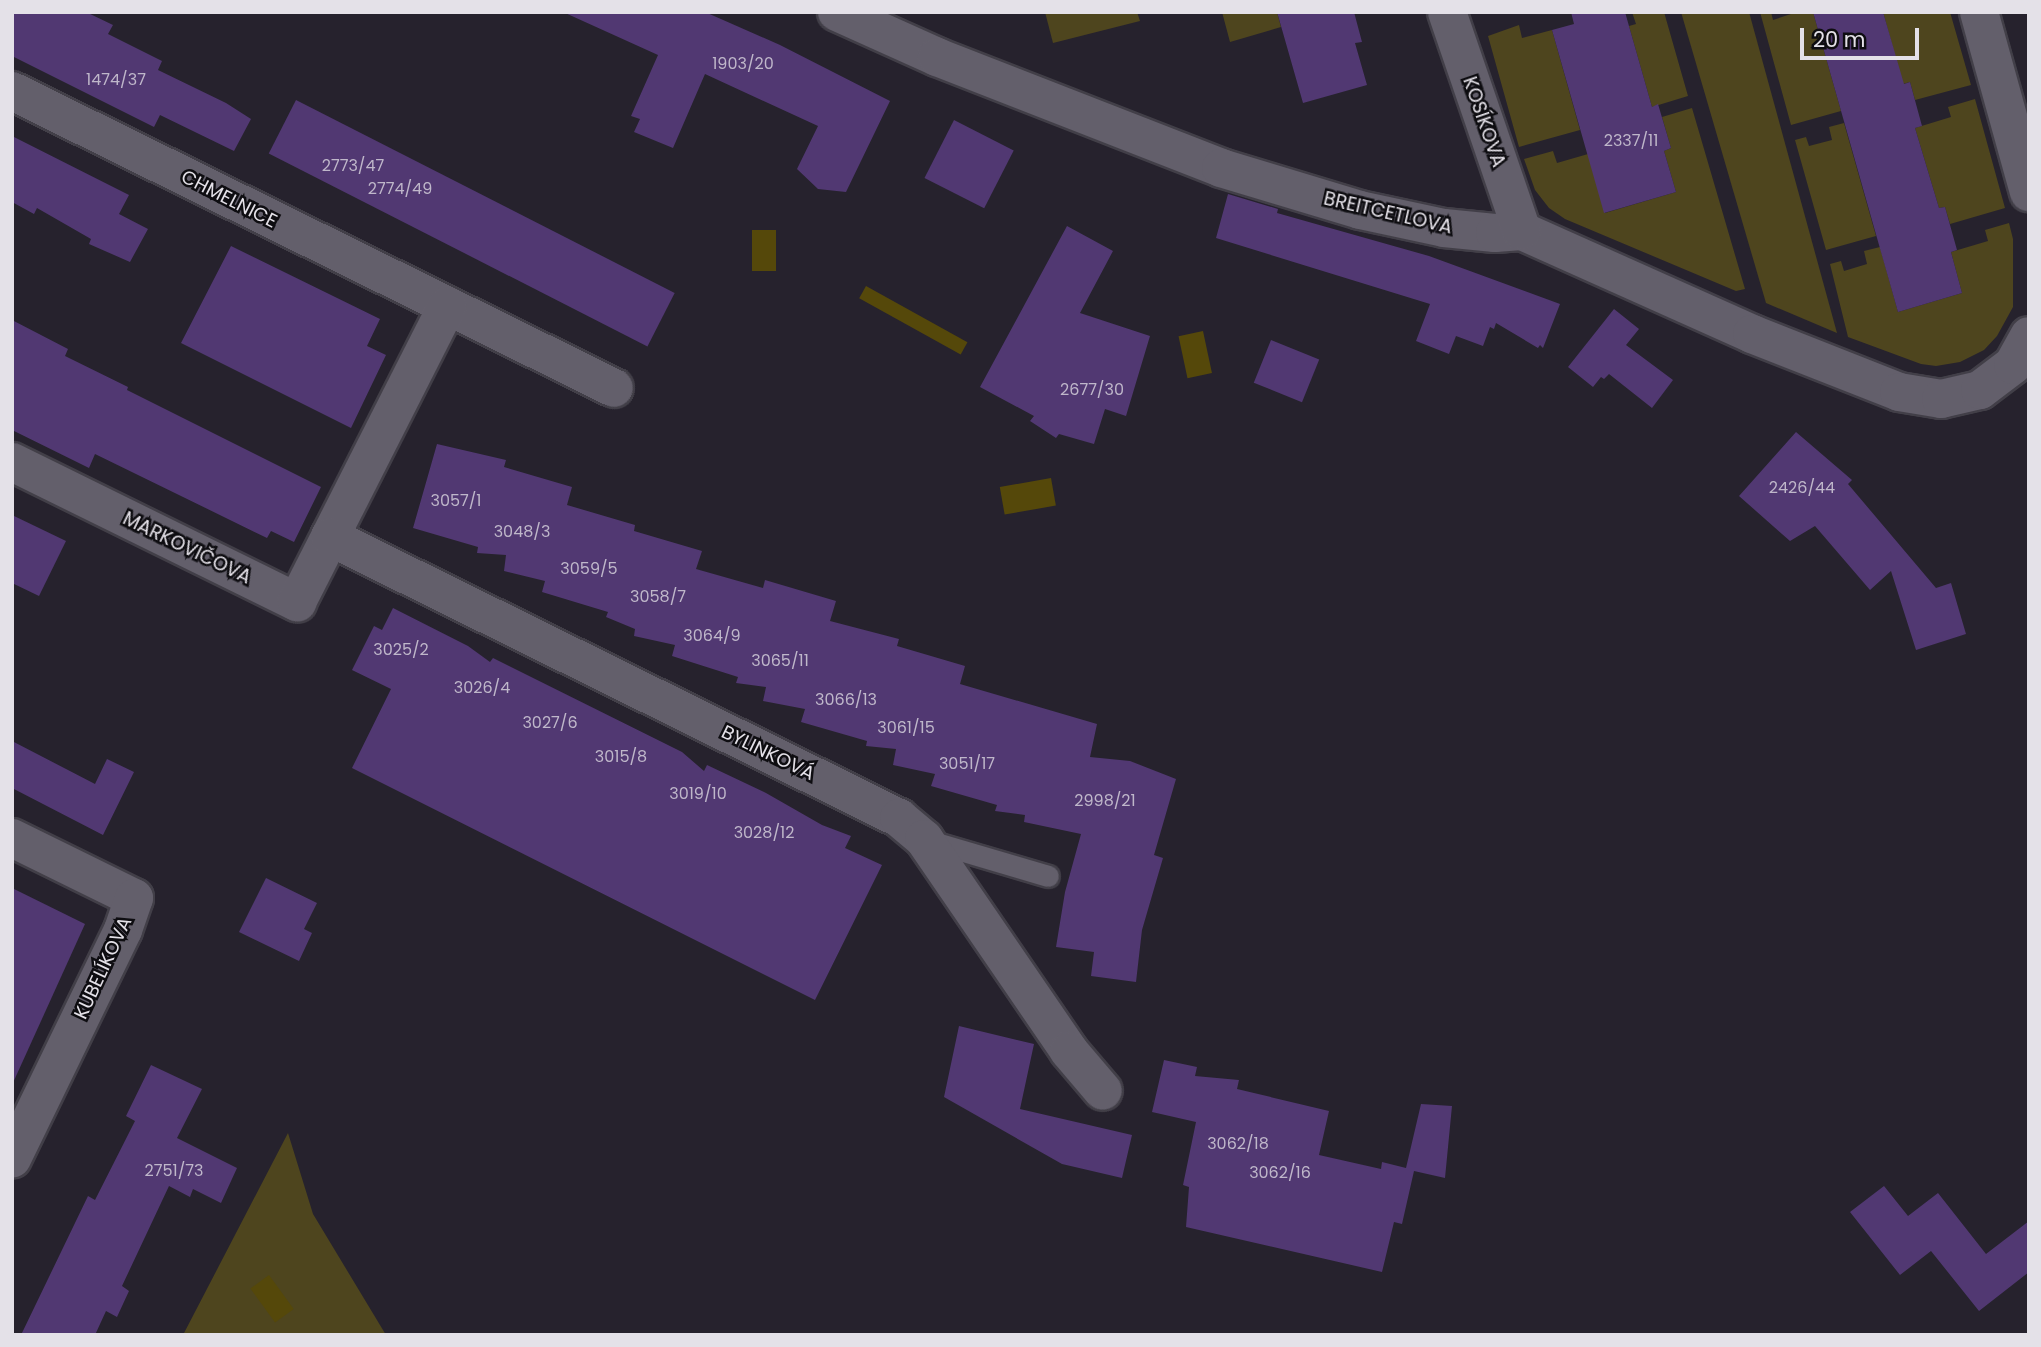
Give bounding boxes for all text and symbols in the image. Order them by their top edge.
scale bar [1803,14,1922,58]
text: 20 m [1813,25,1866,54]
house number: 1903/20 [712,54,774,74]
house number: 1474/37 [86,70,146,90]
street label: KOSÍKOVA [1458,74,1510,170]
house number: 2337/11 [1604,131,1658,151]
house number: 2773/47 [322,156,384,176]
street label: CHMELNICE [177,165,281,233]
house number: 2774/49 [368,179,432,199]
street label: BREITCETLOVA [1321,187,1455,239]
house number: 2677/30 [1060,380,1124,400]
house number: 2426/44 [1769,478,1835,498]
house number: 3057/1 [431,491,481,511]
street label: MARKOVIČOVA [119,507,255,589]
house number: 3048/3 [494,522,550,542]
house number: 3059/5 [560,559,618,579]
house number: 3058/7 [630,587,686,607]
house number: 3064/9 [683,626,741,646]
house number: 3025/2 [373,640,429,660]
house number: 3065/11 [751,651,809,671]
house number: 3026/4 [454,678,510,698]
house number: 3066/13 [815,690,877,710]
house number: 3027/6 [522,713,578,733]
house number: 3061/15 [877,718,935,738]
street label: BYLINKOVÁ [718,721,818,785]
house number: 3015/8 [595,747,647,767]
house number: 3051/17 [939,754,995,774]
house number: 3019/10 [669,784,727,804]
house number: 2998/21 [1074,791,1136,811]
house number: 3028/12 [734,823,794,843]
street label: KUBELÍKOVA [69,913,137,1023]
house number: 3062/18 [1207,1134,1269,1154]
house number: 2751/73 [145,1161,203,1181]
house number: 3062/16 [1249,1163,1311,1183]

